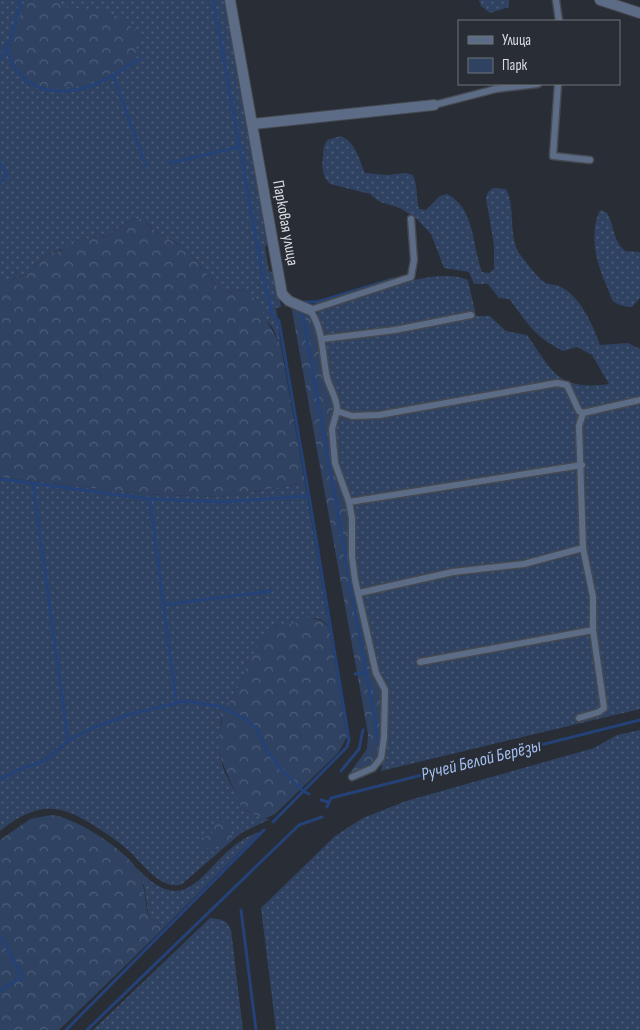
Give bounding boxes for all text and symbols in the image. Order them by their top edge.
legend [458,20,620,85]
text: Улица [502,31,531,50]
text: Парк [502,56,528,75]
street label: Парковая улица [268,179,302,267]
water label: Ручей Белой Берёзы [419,735,543,785]

